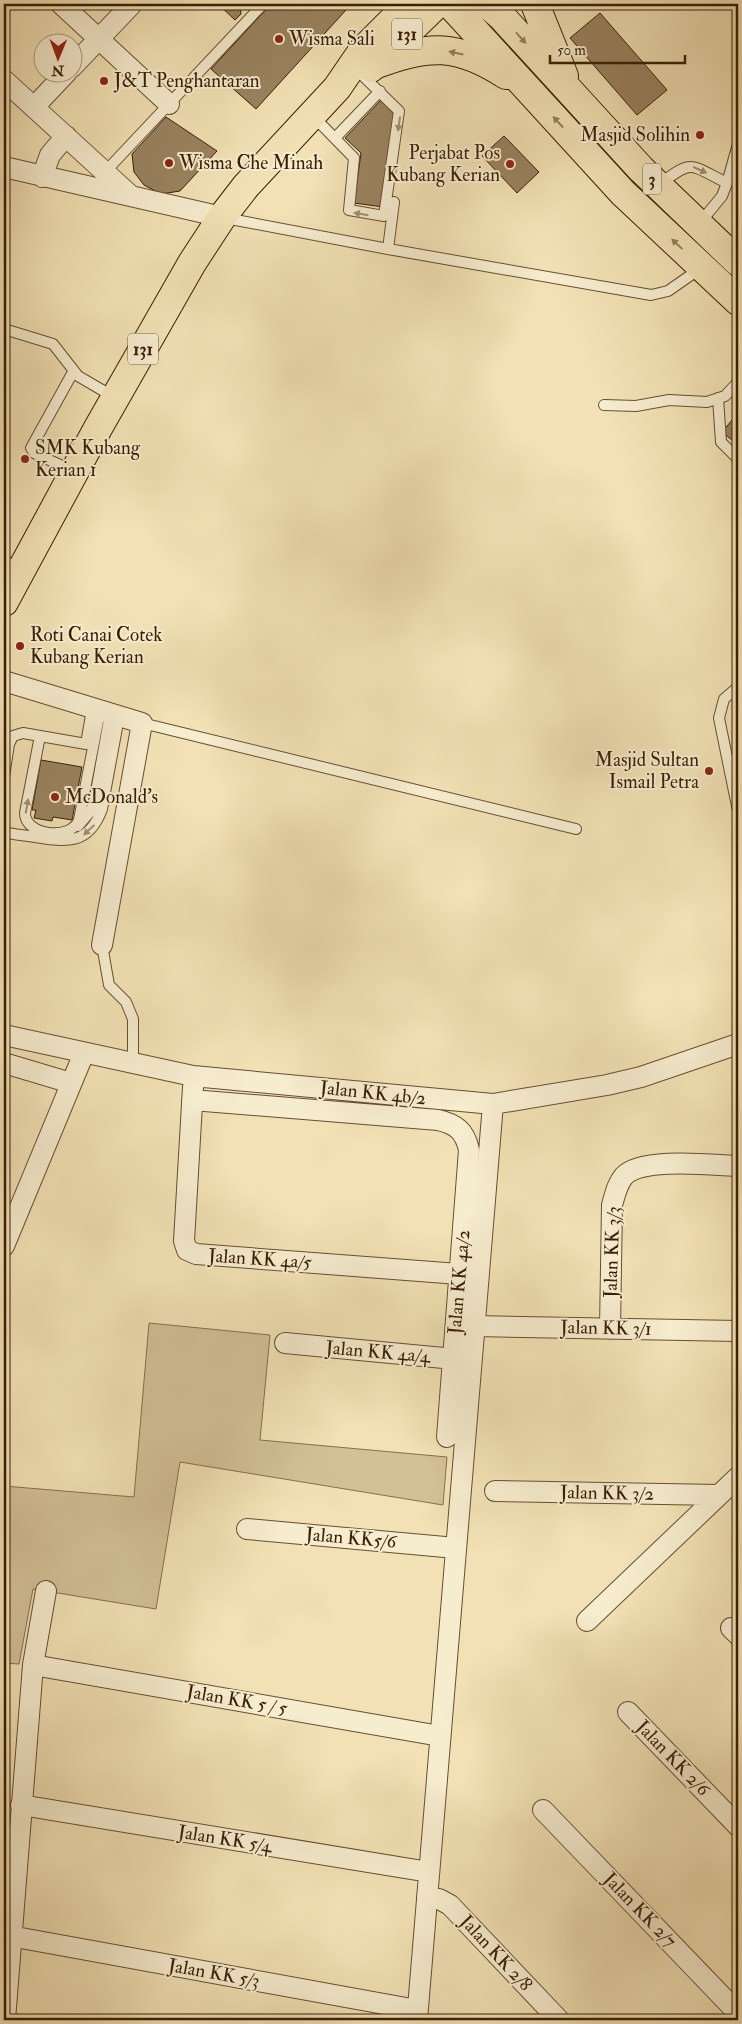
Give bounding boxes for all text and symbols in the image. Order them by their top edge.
road number: 131 [392,18,422,50]
place label: Wisma Sali [288,27,375,51]
north arrow [32,32,82,82]
one-way arrow [515,32,527,44]
scale bar [550,32,684,64]
marker: Wisma Sali [273,33,285,45]
text: 50 m [557,41,586,60]
one-way arrow [449,49,464,57]
text: N [51,62,65,79]
place label: J&T Penghantaran [113,69,260,93]
marker: J&T Penghantaran [98,75,110,87]
one-way arrow [395,116,403,132]
one-way arrow [552,116,564,128]
place label: Masjid Solihin [580,123,690,147]
marker: Masjid Solihin [694,129,706,141]
place label: Perjabat Pos Kubang Kerian [386,141,500,187]
place label: Wisma Che Minah [178,151,323,175]
marker: Wisma Che Minah [163,157,175,169]
marker: Perjabat Pos Kubang Kerian [504,158,516,170]
road number: 3 [643,163,661,194]
one-way arrow [693,166,707,174]
one-way arrow [352,209,368,217]
one-way arrow [672,238,684,250]
road number: 131 [128,334,158,364]
place label: SMK Kubang Kerian 1 [35,436,141,482]
marker: SMK Kubang Kerian 1 [19,453,31,465]
place label: Roti Canai Cotek Kubang Kerian [30,623,162,669]
marker: Roti Canai Cotek Kubang Kerian [14,640,26,652]
place label: Masjid Sultan Ismail Petra [595,748,699,794]
marker: Masjid Sultan Ismail Petra [703,765,715,777]
place label: McDonald's [65,785,158,809]
marker: McDonald's [49,791,61,803]
one-way arrow [23,798,31,814]
one-way arrow [83,824,95,836]
street label: Jalan KK 4b/2 [318,1075,427,1110]
street label: Jalan KK 3/3 [598,1206,626,1299]
street label: Jalan KK 4a/2 [442,1229,476,1336]
street label: Jalan KK 4a/5 [207,1243,313,1275]
street label: Jalan KK 3/1 [559,1315,652,1341]
street label: Jalan KK 4a/4 [324,1335,432,1369]
street label: Jalan KK 3/2 [559,1480,654,1506]
street label: Jalan KK5/6 [304,1522,399,1554]
street label: Jalan KK 5 / 5 [184,1679,290,1721]
street label: Jalan KK 2/6 [630,1714,716,1802]
street label: Jalan KK 5/4 [175,1820,274,1858]
street label: Jalan KK 2/7 [598,1867,682,1953]
street label: Jalan KK 2/8 [454,1909,538,1996]
street label: Jalan KK 5/3 [165,1953,262,1993]

